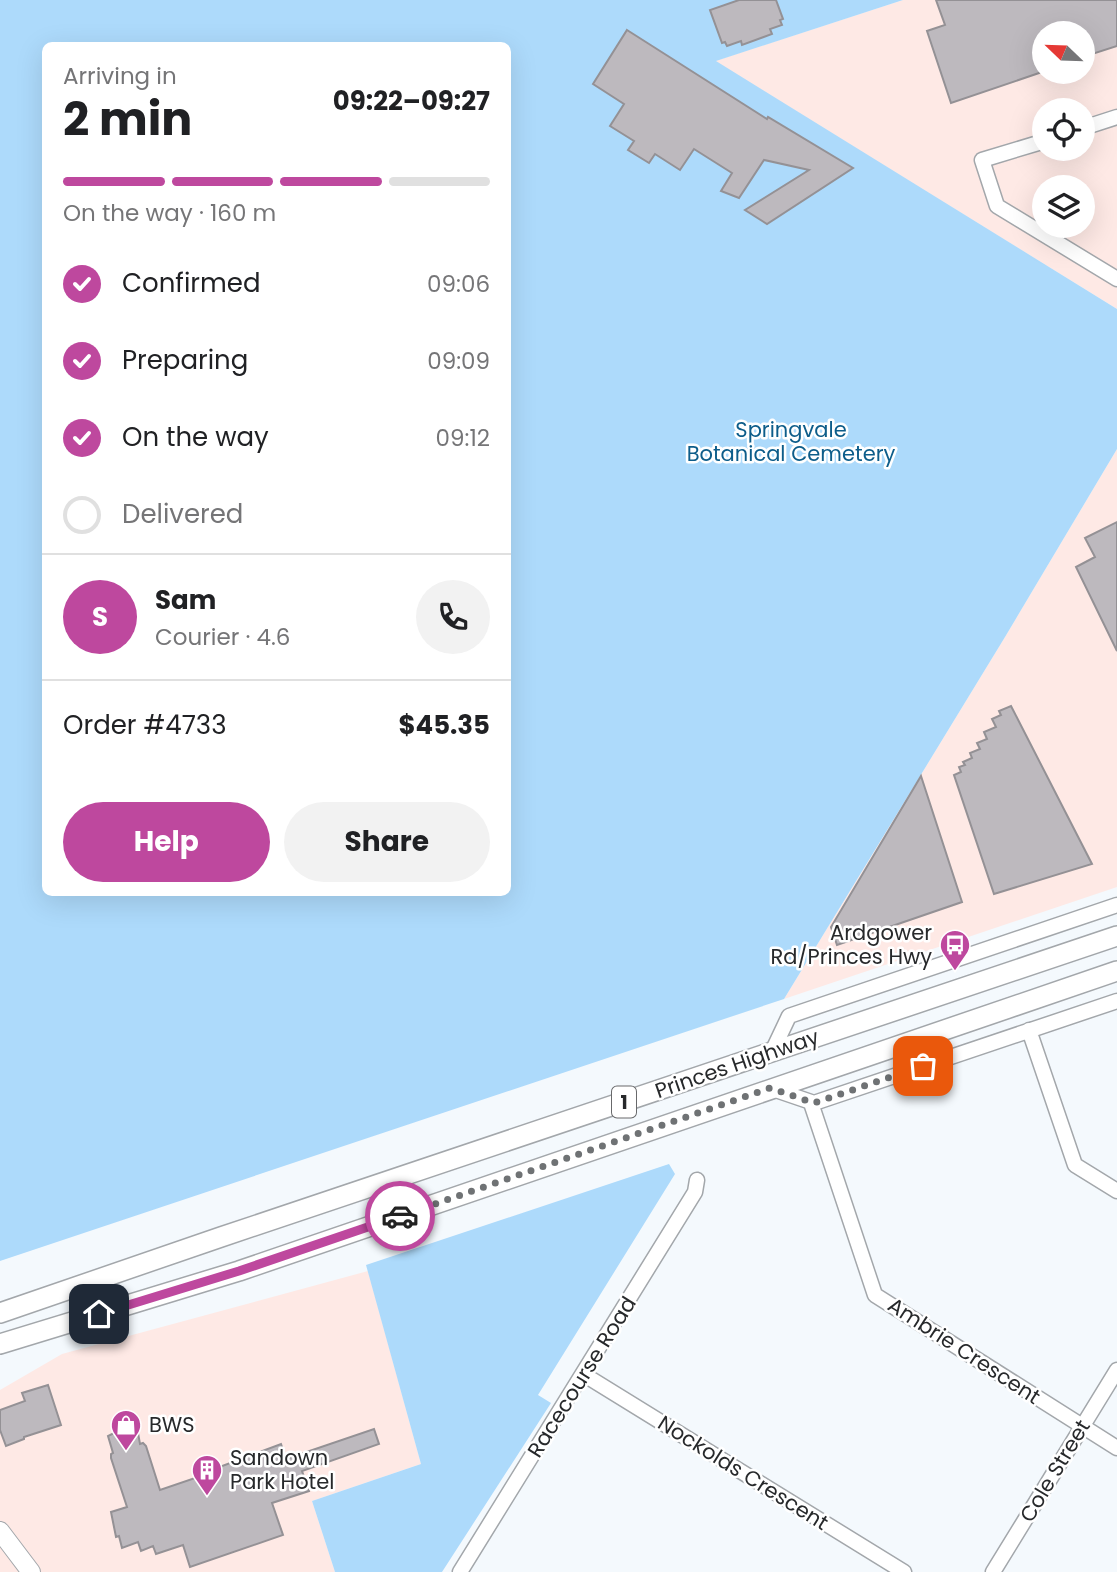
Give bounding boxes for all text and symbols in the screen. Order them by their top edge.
north arrow [1032,21,1096,84]
map controls [1032,21,1095,238]
text: Arriving in [63,60,177,92]
text: 09:22–09:27 [333,83,490,119]
text: 2 min [63,87,192,151]
button: locate [1032,98,1095,161]
button: layers [1032,175,1095,238]
text: On the way · 160 m [63,197,276,229]
icon: check [63,265,101,303]
text: Confirmed [122,265,260,301]
text: 09:06 [427,268,490,300]
icon: check [63,342,101,380]
text: Preparing [122,342,248,378]
text: 09:09 [427,345,490,377]
park label: Springvale Botanical Cemetery [687,415,896,468]
icon: check [63,419,101,457]
text: On the way [122,419,269,455]
text: 09:12 [436,422,490,454]
text: Delivered [122,496,243,532]
button: phone [416,580,490,654]
text: Sam [155,582,216,618]
text: S [92,599,108,635]
text: Courier · 4.6 [155,621,290,653]
text: Order #4733 [63,707,227,743]
text: $45.35 [398,707,490,743]
button: Help [63,802,270,882]
button: Share [284,802,490,882]
place label: Ardgower Rd/Princes Hwy [771,918,932,971]
bus stop icon: Ardgower Rd/Princes Hwy [938,928,972,972]
street label: Princes Highway [651,1022,823,1105]
pin [893,1036,953,1096]
icon: bag [904,1047,942,1085]
road number: 1 [612,1086,636,1118]
courier [365,1181,435,1251]
icon: car [381,1197,419,1235]
pin [69,1284,129,1344]
street label: Ambrie Crescent [882,1290,1046,1411]
street label: Racecourse Road [520,1291,643,1463]
icon: home [80,1295,118,1333]
shop icon: BWS [109,1408,143,1452]
street label: Nockolds Crescent [652,1408,834,1537]
place label: BWS [149,1410,195,1439]
street label: Cole Street [1013,1414,1097,1527]
place label: Sandown Park Hotel [230,1443,334,1496]
building icon: Sandown Park Hotel [190,1453,224,1497]

